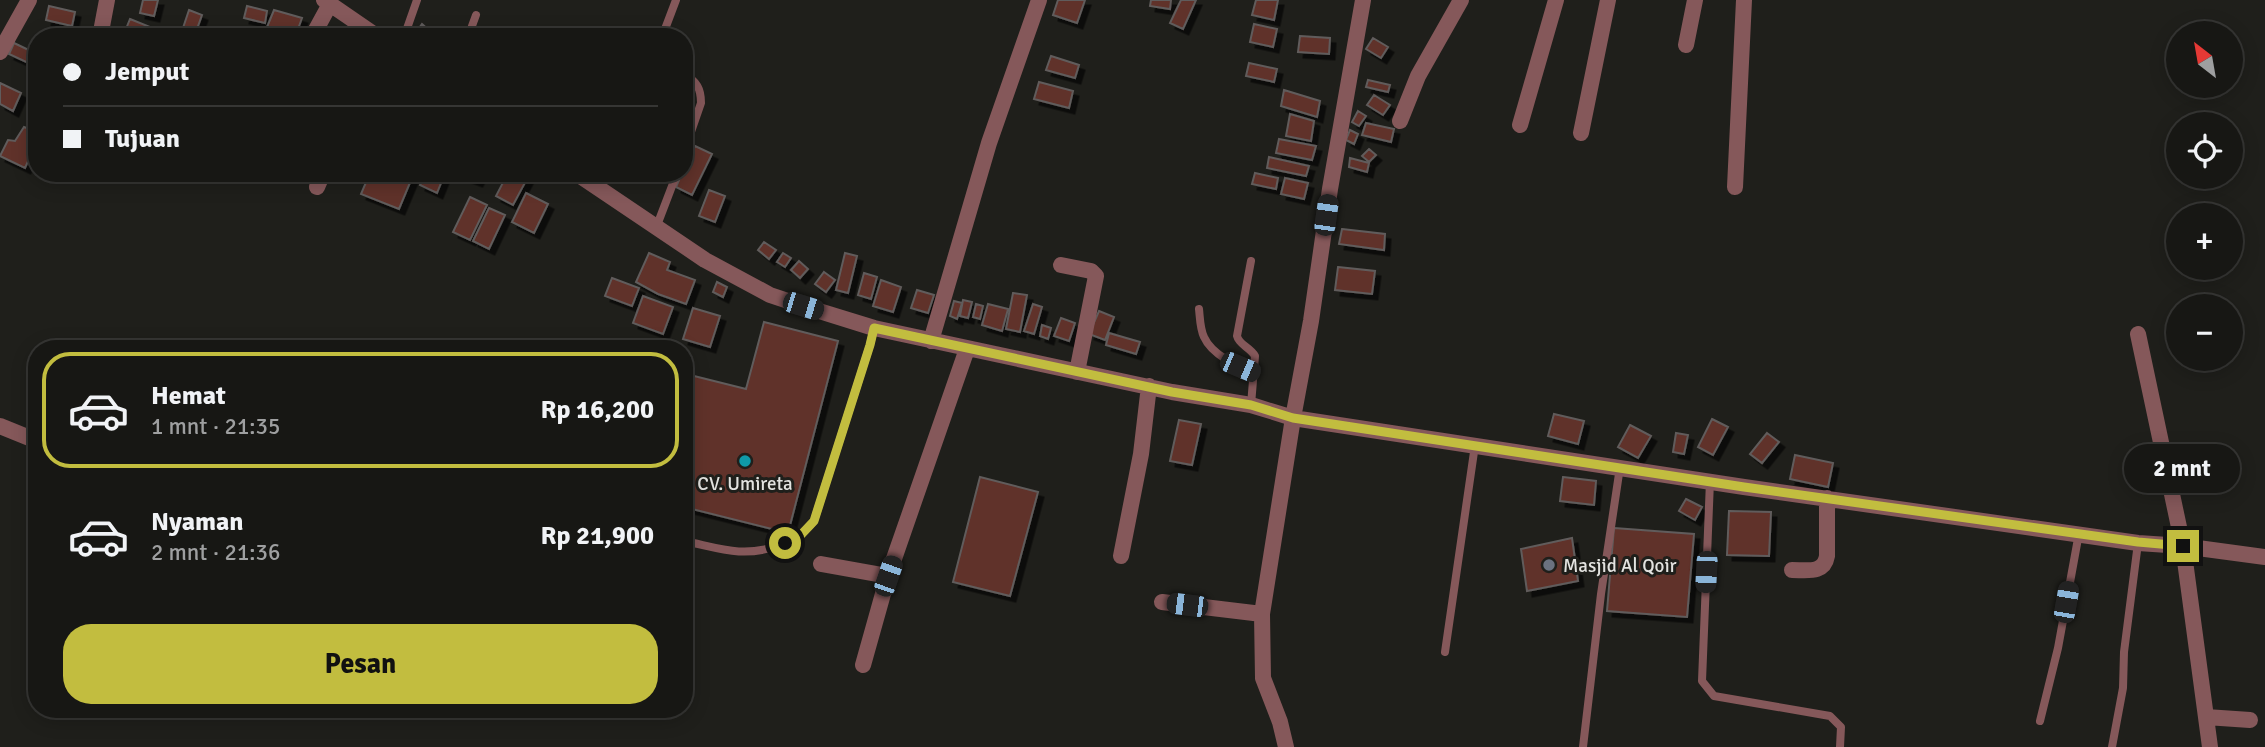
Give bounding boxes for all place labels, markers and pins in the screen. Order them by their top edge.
marker: CV. Umireta [737,453,753,469]
place label: CV. Umireta [697,472,793,496]
place label: Masjid Al Qoir [1563,554,1677,578]
marker: Masjid Al Qoir [1541,557,1557,573]

